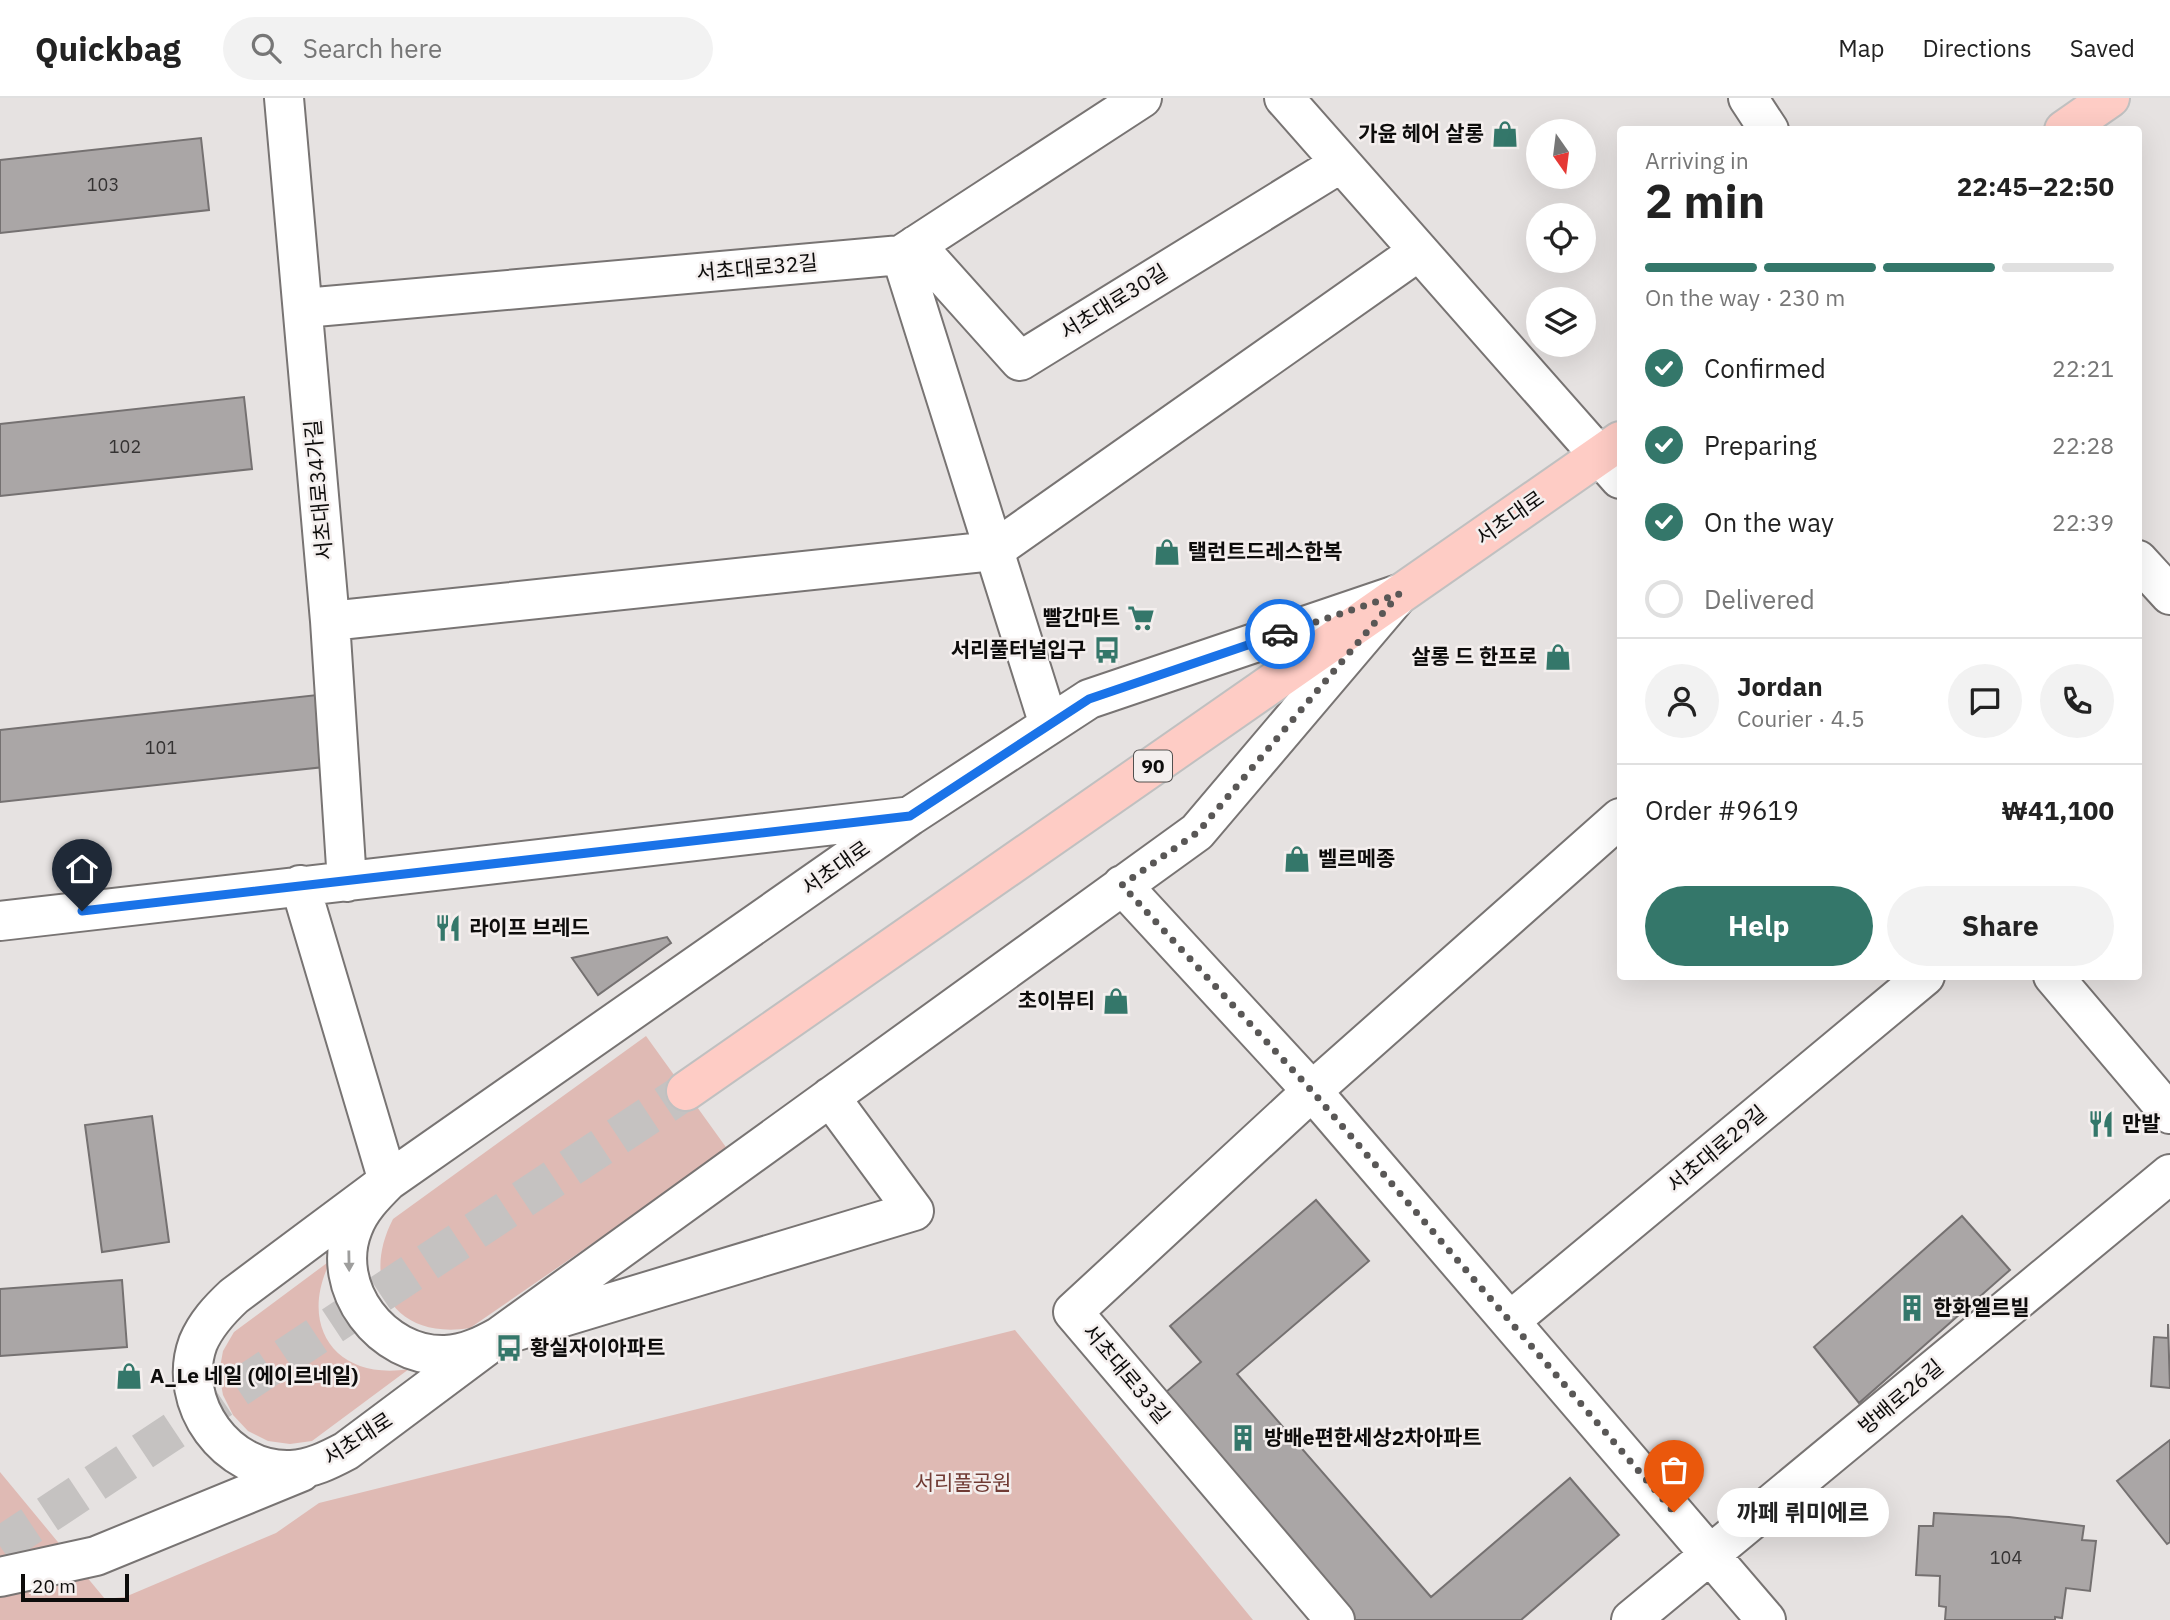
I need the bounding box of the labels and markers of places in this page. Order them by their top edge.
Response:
place label: 가윤 헤어 살롱 [1358,119,1484,147]
shop icon: 가윤 헤어 살롱 [1490,119,1520,149]
shop icon: 탤런트드레스한복 [1152,537,1182,567]
place label: 탤런트드레스한복 [1188,537,1343,565]
place label: 빨간마트 [1043,603,1120,631]
supermarket icon: 빨간마트 [1126,603,1156,633]
place label: 서리풀터널입구 [951,635,1086,663]
bus stop icon: 서리풀터널입구 [1092,635,1122,665]
place label: 살롱 드 한프로 [1411,642,1537,670]
shop icon: 살롱 드 한프로 [1543,642,1573,672]
pin [52,839,112,911]
shop icon: 벨르메종 [1282,844,1312,874]
place label: 벨르메종 [1318,844,1395,872]
restaurant icon: 라이프 브레드 [433,913,463,943]
place label: 라이프 브레드 [469,913,590,941]
place label: 초이뷰티 [1018,986,1095,1014]
shop icon: 초이뷰티 [1101,986,1131,1016]
restaurant icon: 만발 [2086,1109,2116,1139]
place label: 만발 [2122,1109,2161,1137]
building icon: 한화엘르빌 [1897,1293,1927,1323]
place label: 한화엘르빌 [1933,1293,2030,1321]
bus stop icon: 황실자이아파트 [494,1333,524,1363]
place label: 황실자이아파트 [530,1333,665,1361]
shop icon: A_Le 네일 (에이르네일) [114,1361,144,1391]
place label: A_Le 네일 (에이르네일) [150,1361,358,1389]
building icon: 방배e편한세상2차아파트 [1228,1423,1258,1453]
place label: 방배e편한세상2차아파트 [1264,1423,1482,1451]
pin [1644,1440,1704,1512]
callout: 까페 뤼미에르 [1716,1488,1887,1536]

